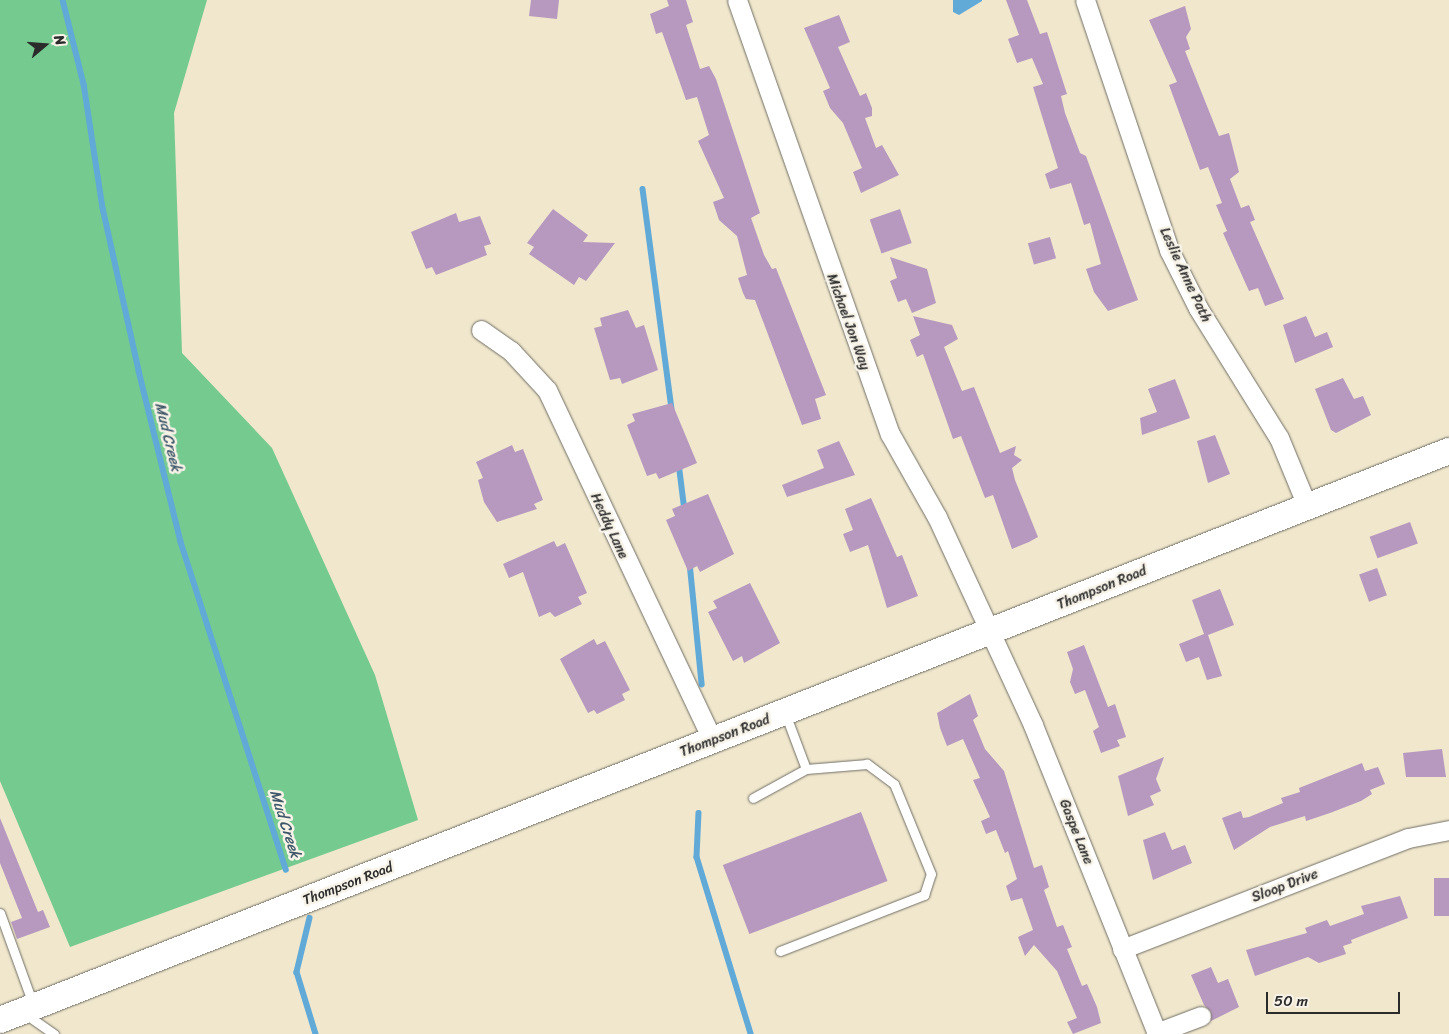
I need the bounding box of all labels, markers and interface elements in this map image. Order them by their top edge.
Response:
north arrow [20,20,70,70]
text: N [46,32,73,49]
street label: Leslie Anne Path [1156,225,1214,325]
street label: Michael Jon Way [823,272,873,372]
water label: Mud Creek [151,400,185,474]
street label: Heddy Lane [586,490,632,562]
street label: Thompson Road [1055,562,1149,614]
street label: Thompson Road [678,711,772,761]
water label: Mud Creek [265,787,305,861]
street label: Gaspe Lane [1055,797,1097,867]
street label: Thompson Road [301,859,395,909]
street label: Sloop Drive [1249,866,1321,906]
scale bar [1269,982,1403,1014]
text: 50 m [1274,988,1308,1014]

